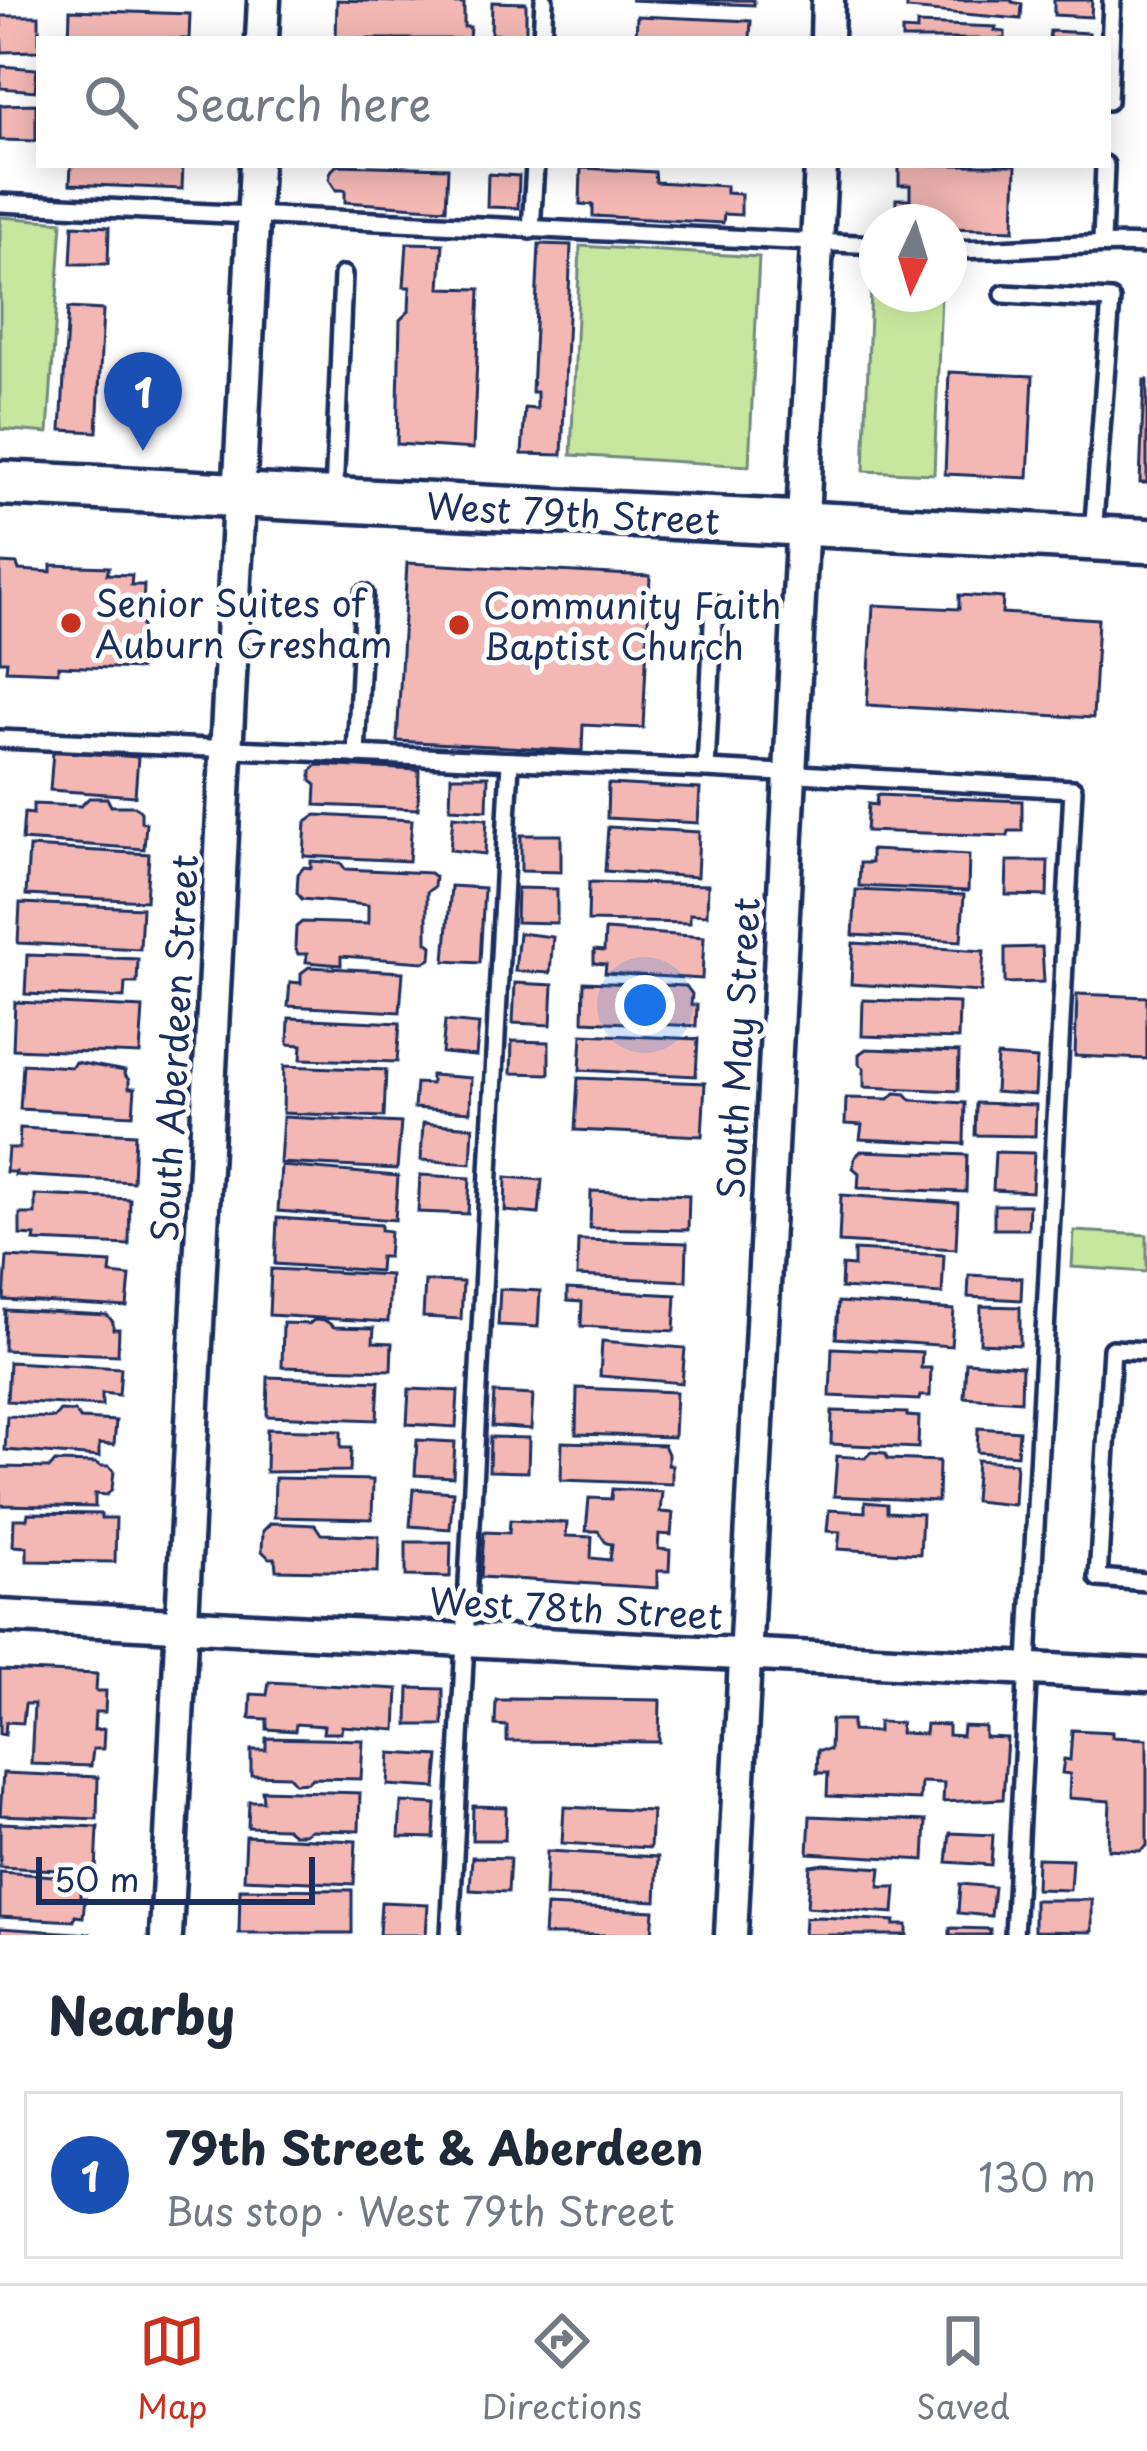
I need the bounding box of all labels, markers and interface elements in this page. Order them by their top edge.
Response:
search box [36,36,1111,168]
text: Search here [174,68,431,136]
icon: search [78,69,144,135]
north arrow [859,204,967,312]
pin: 1 [104,352,182,451]
street label: West 79th Street [425,477,721,547]
place label: Senior Suites of Auburn Gresham [95,575,392,670]
place label: Community Faith Baptist Church [483,577,781,672]
marker: Senior Suites of Auburn Gresham [58,610,84,636]
marker: Community Faith Baptist Church [446,612,472,638]
street label: South Aberdeen Street [136,853,210,1243]
street label: South May Street [702,896,772,1200]
your location [615,975,675,1035]
street label: West 78th Street [428,1572,724,1642]
scale bar [36,1851,315,1904]
text: 50 m [54,1853,140,1903]
text: Nearby [48,1975,235,2052]
text: 79th Street & Aberdeen [165,2112,703,2180]
text: 1 [81,2146,99,2205]
text: 130 m [978,2146,1096,2205]
text: Bus stop · West 79th Street [165,2180,675,2239]
tab: Map [137,2308,208,2430]
tab: Directions [482,2308,642,2430]
tab: Saved [916,2308,1010,2430]

